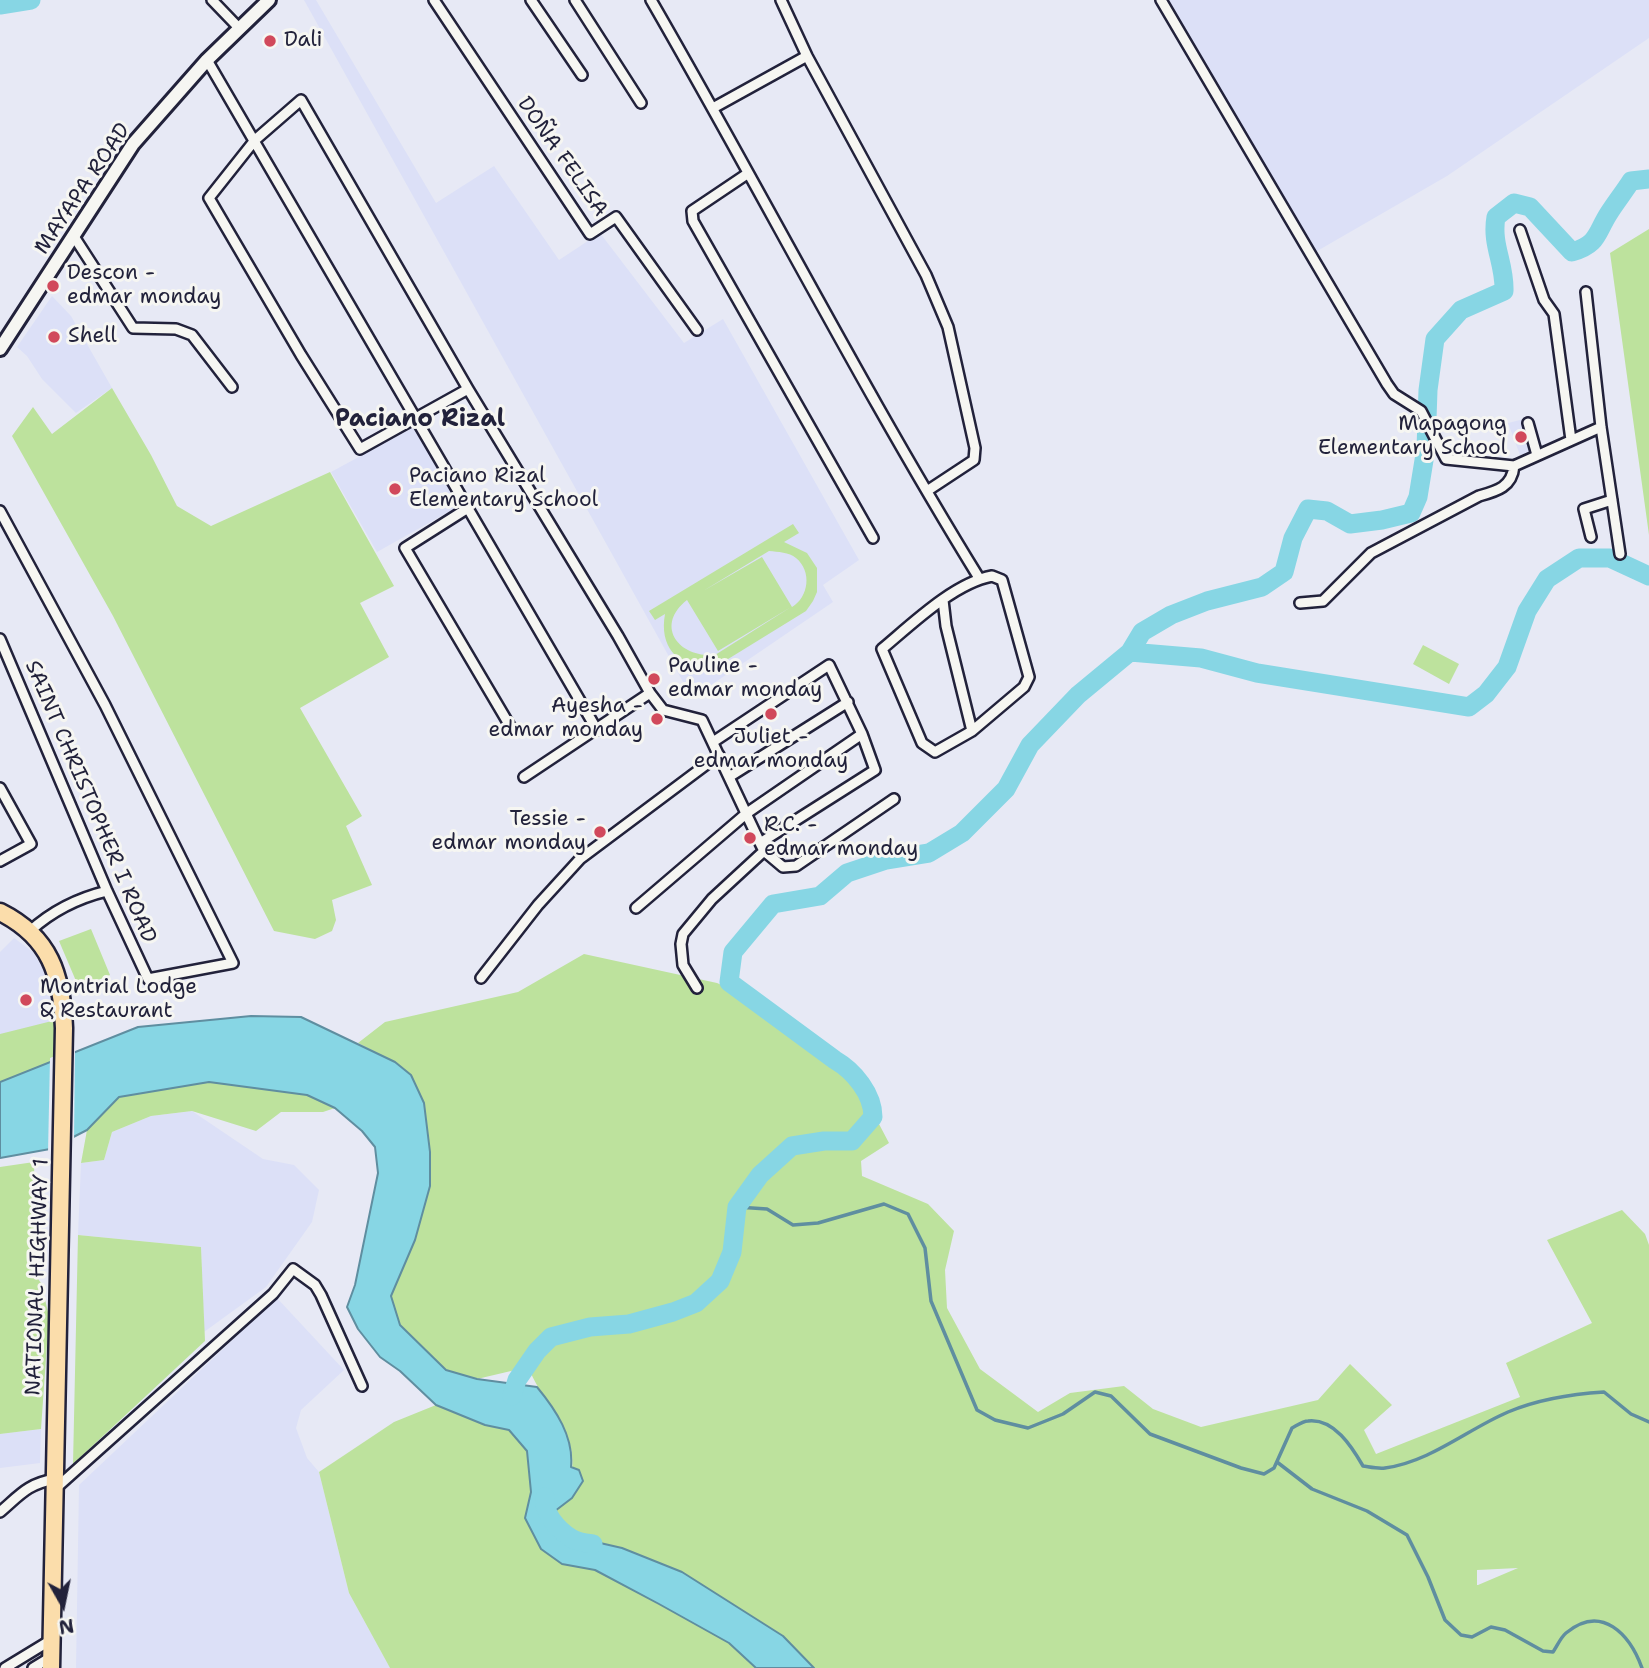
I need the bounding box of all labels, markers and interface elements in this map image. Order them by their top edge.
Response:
place label: Dali [284,28,323,54]
marker: Dali [262,33,278,49]
street label: DOÑA FELISA [511,92,613,222]
street label: MAYAPA ROAD [30,119,136,259]
place label: Descon - edmar monday [67,261,221,311]
marker: Descon - edmar monday [45,278,61,294]
place label: Shell [68,324,117,350]
marker: Shell [46,329,62,345]
district label: Paciano Rizal [335,406,505,434]
place label: Mapagong Elementary School [1318,412,1507,462]
marker: Mapagong Elementary School [1513,429,1529,445]
place label: Paciano Rizal Elementary School [409,464,598,514]
marker: Paciano Rizal Elementary School [387,481,403,497]
place label: Pauline - edmar monday [668,654,822,704]
street label: SAINT CHRISTOPHER I ROAD [19,657,161,947]
marker: Pauline - edmar monday [646,671,662,687]
place label: Ayesha - edmar monday [489,694,643,744]
marker: Juliet - edmar monday [763,706,779,722]
marker: Ayesha - edmar monday [649,711,665,727]
place label: Juliet - edmar monday [694,725,848,775]
place label: Tessie - edmar monday [432,807,586,857]
place label: R.C. - edmar monday [764,813,918,863]
marker: Tessie - edmar monday [592,824,608,840]
marker: R.C. - edmar monday [742,830,758,846]
place label: Montrial Lodge & Restaurant [40,975,197,1025]
marker: Montrial Lodge & Restaurant [18,992,34,1008]
street label: NATIONAL HIGHWAY 1 [21,1158,55,1396]
north arrow [28,1570,98,1640]
text: N [57,1613,76,1640]

